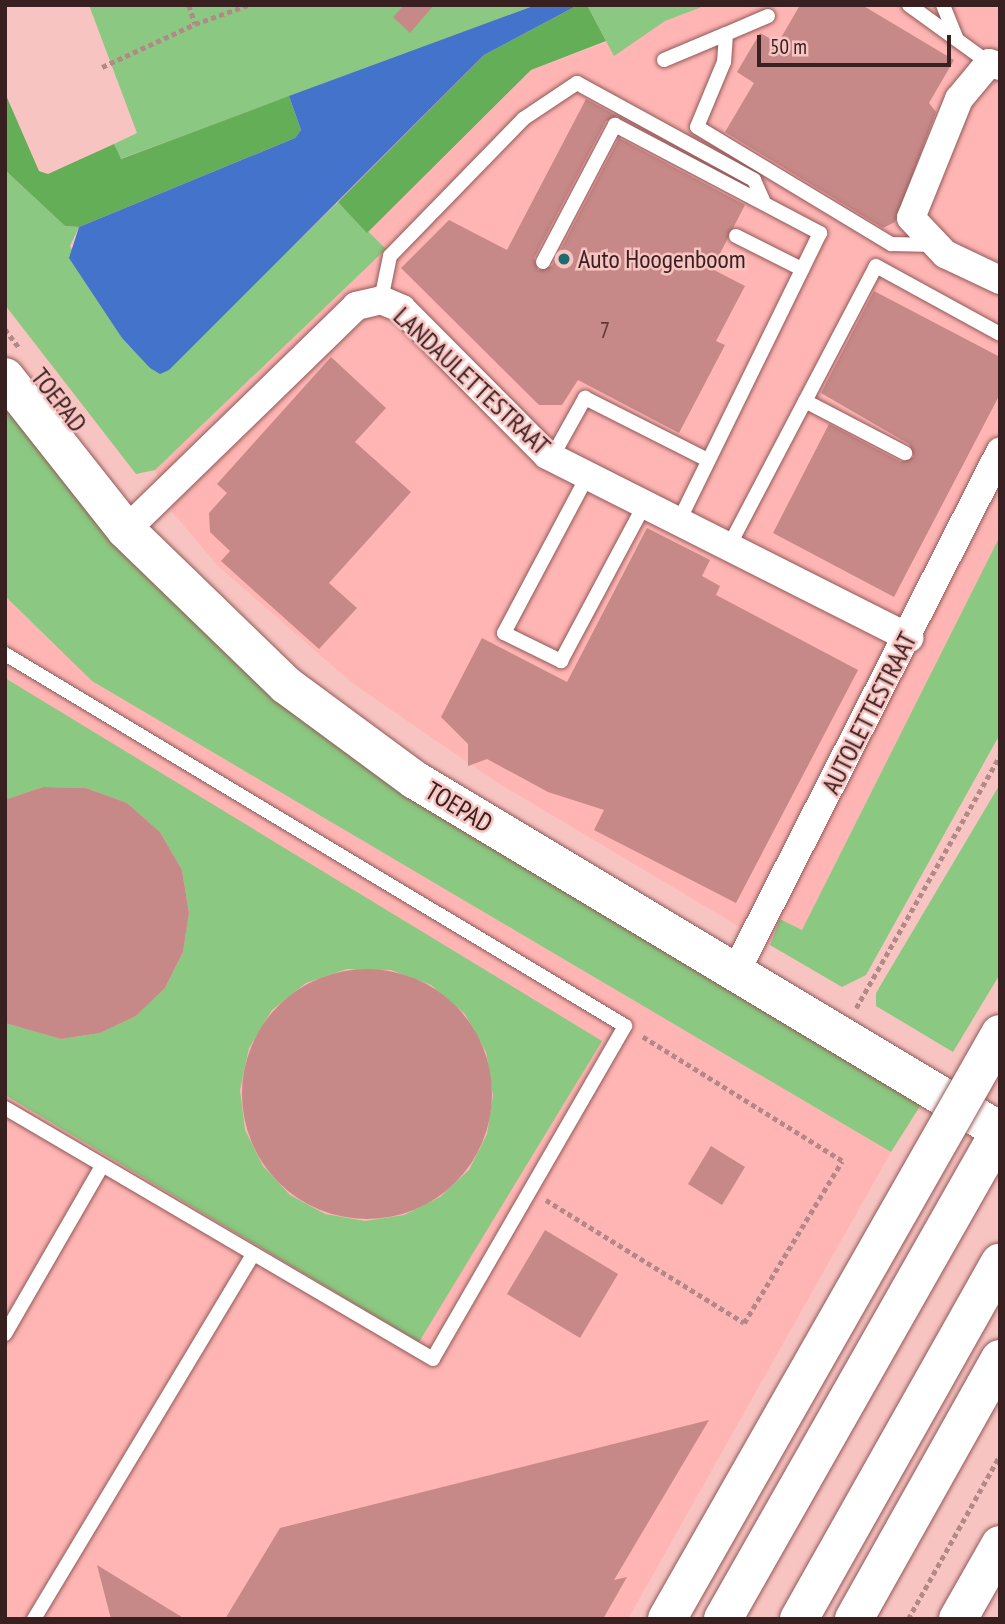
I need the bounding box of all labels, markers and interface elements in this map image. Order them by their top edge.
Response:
scale bar [760,21,954,65]
text: 50 m [770,33,807,60]
place label: Auto Hoogenboom [578,243,746,275]
marker: Auto Hoogenboom [556,251,572,267]
street label: LANDAULETTESTRAAT [387,301,557,461]
house number: 7 [600,316,610,344]
street label: TOEPAD [24,362,94,438]
street label: AUTOLETTESTRAAT [815,627,923,799]
street label: TOEPAD [420,775,498,839]

